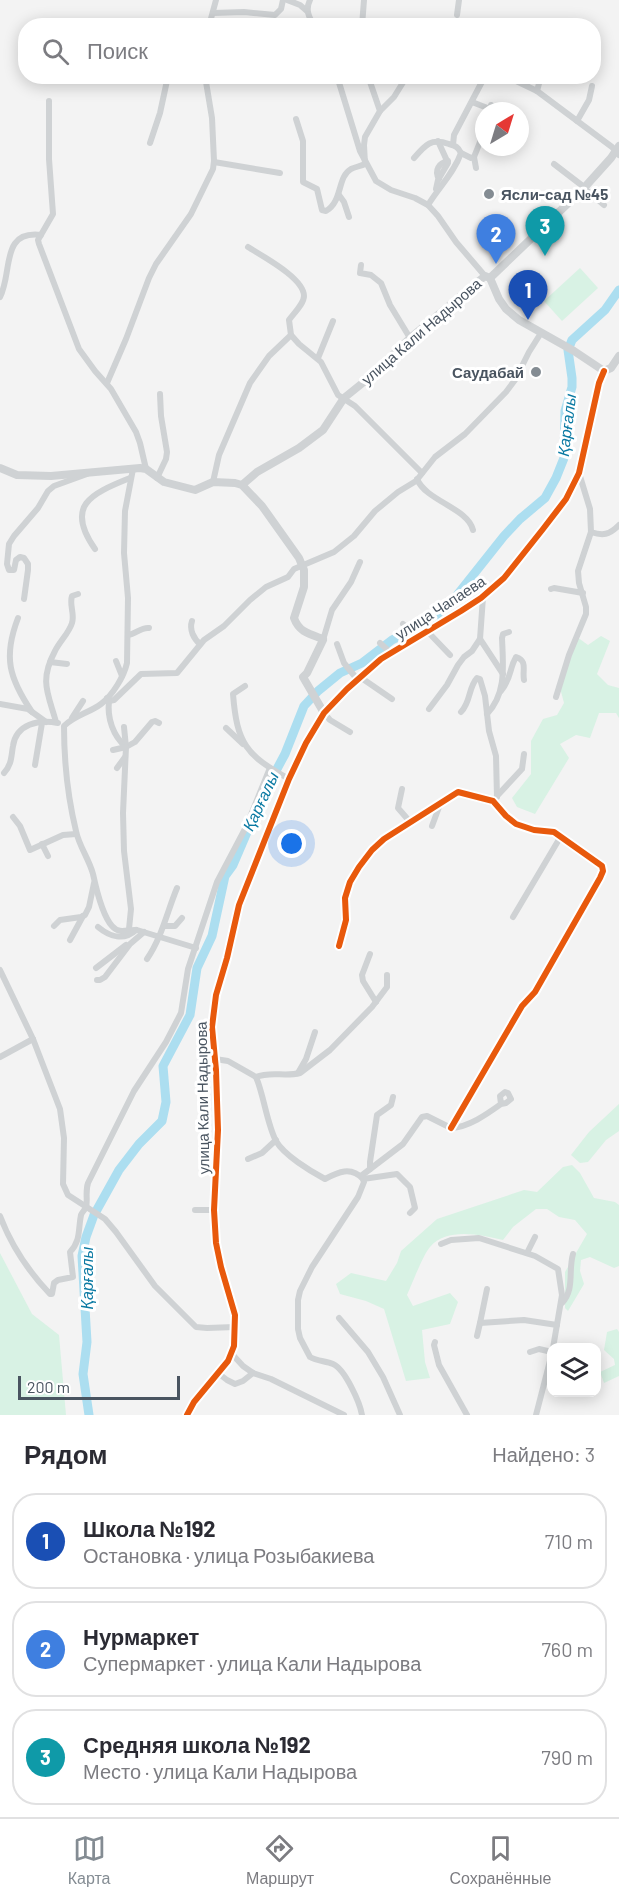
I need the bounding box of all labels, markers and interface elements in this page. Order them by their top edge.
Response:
search box [18,18,601,84]
icon: search [39,35,72,68]
text: Поиск [87,37,148,63]
north arrow [475,102,529,156]
place label: Ясли-сад №45 [501,185,608,203]
marker: Ясли-сад №45 [482,187,496,201]
pin: 3 [526,206,564,256]
pin: 2 [476,214,516,264]
pin: 1 [508,270,548,320]
street label: улица Кали Надырова [357,274,485,388]
place label: Саудабай [452,363,524,381]
marker: Саудабай [529,365,543,379]
water label: Қарғалы [553,392,579,457]
street label: улица Чапаева [392,571,489,643]
water label: Қарғалы [238,768,282,833]
your location [277,829,306,858]
street label: улица Кали Надырова [192,1021,212,1175]
water label: Қарғалы [77,1246,96,1309]
map controls [547,1343,601,1397]
button: layers [547,1343,601,1397]
scale bar [18,1373,180,1400]
text: 200 m [27,1377,70,1396]
text: Рядом [24,1438,107,1469]
text: Найдено: 3 [492,1442,595,1466]
text: Школа №192 [83,1515,216,1541]
text: 1 [42,1529,49,1553]
text: 710 m [545,1529,593,1553]
text: Остановка · улица Розыбакиева [83,1543,375,1567]
text: Нурмаркет [83,1623,199,1649]
text: 2 [40,1637,51,1661]
text: 760 m [541,1637,593,1661]
text: Супермаркет · улица Кали Надырова [83,1651,421,1675]
text: Средняя школа №192 [83,1731,311,1757]
text: 3 [40,1745,51,1769]
text: 790 m [541,1745,593,1769]
text: Место · улица Кали Надырова [83,1759,357,1783]
tab: Карта [68,1832,111,1888]
tab: Маршрут [246,1832,314,1888]
tab: Сохранённые [449,1832,551,1888]

